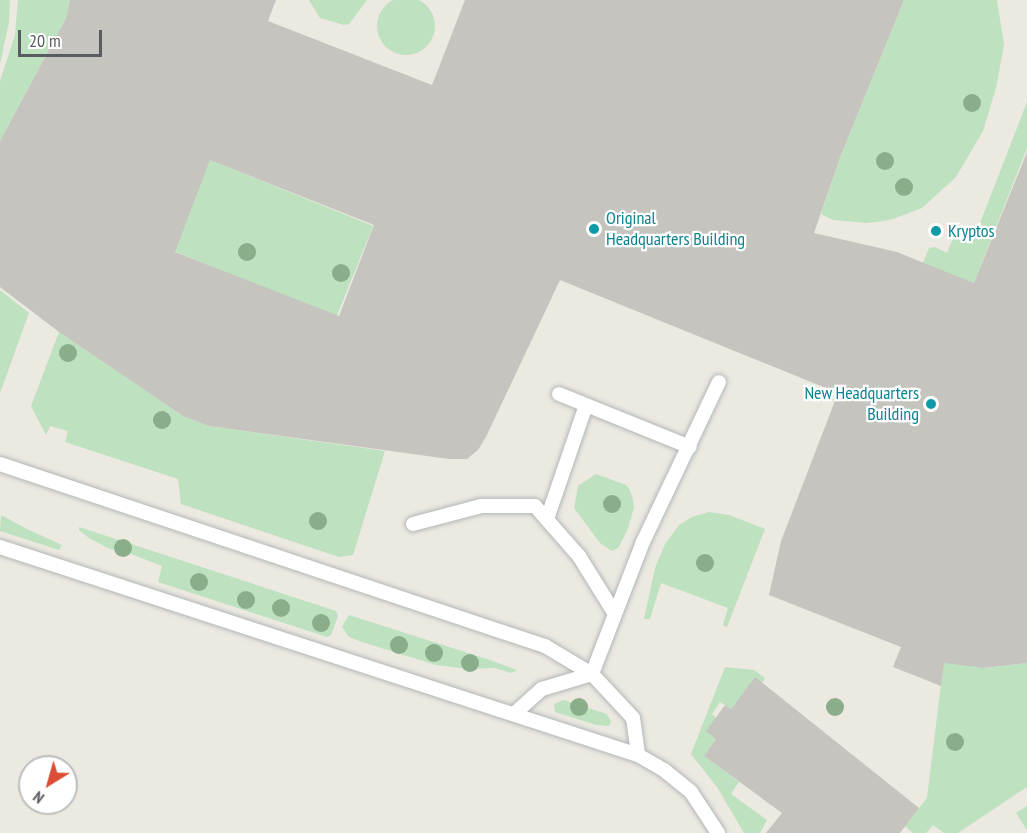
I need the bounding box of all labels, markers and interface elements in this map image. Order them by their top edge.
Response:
scale bar [21,18,105,56]
text: 20 m [29,29,61,52]
place label: Original Headquarters Building [606,208,745,250]
place label: Kryptos [948,220,995,242]
marker: Original Headquarters Building [587,222,601,236]
marker: Kryptos [929,224,943,238]
place label: New Headquarters Building [804,383,919,426]
marker: New Headquarters Building [924,397,938,411]
north arrow [18,755,78,815]
text: N [29,787,48,808]

